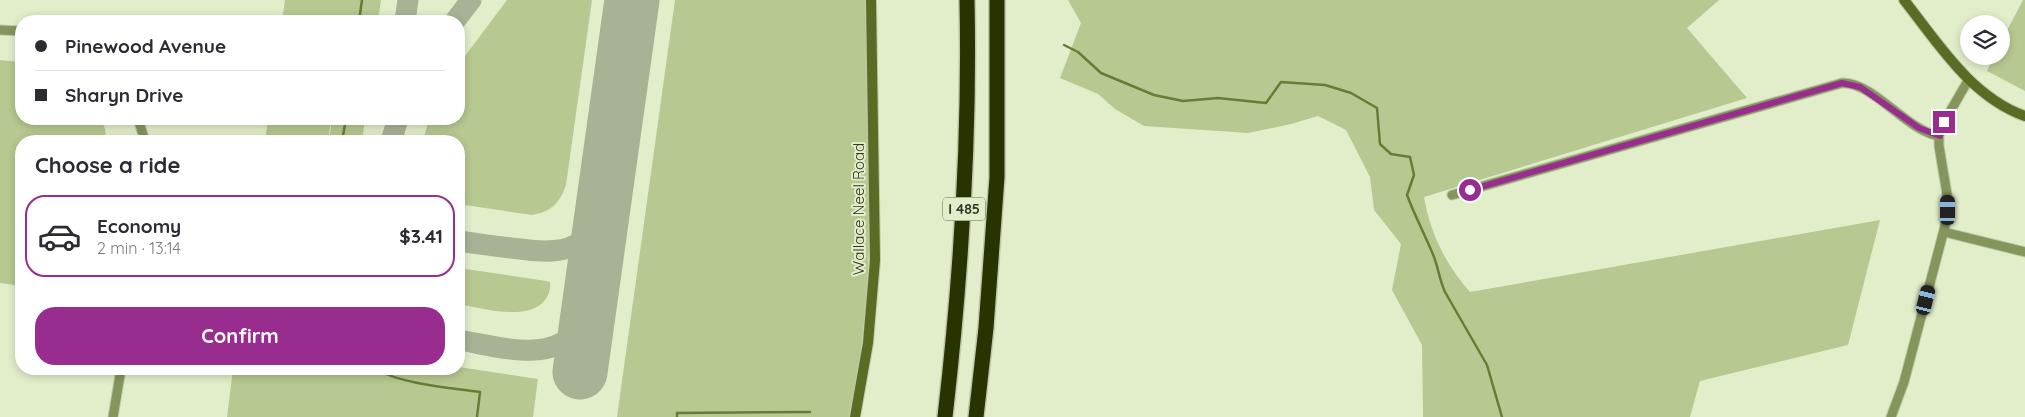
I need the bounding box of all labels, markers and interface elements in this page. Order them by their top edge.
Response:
map controls [1960,15,2010,65]
button: layers [1960,15,2010,65]
text: Pinewood Avenue [65,34,226,58]
text: Sharyn Drive [65,83,184,107]
route end [1933,111,1955,133]
street label: Wallace Neel Road [849,143,868,275]
text: Choose a ride [35,151,180,179]
route start [1459,179,1481,201]
car [1940,195,1955,225]
road number: I 485 [943,198,985,220]
icon: car [37,214,82,259]
text: Economy [97,214,181,238]
text: $3.41 [399,224,443,248]
text: 2 min · 13:14 [97,238,181,258]
car [1915,284,1936,316]
button: Confirm [35,307,445,365]

